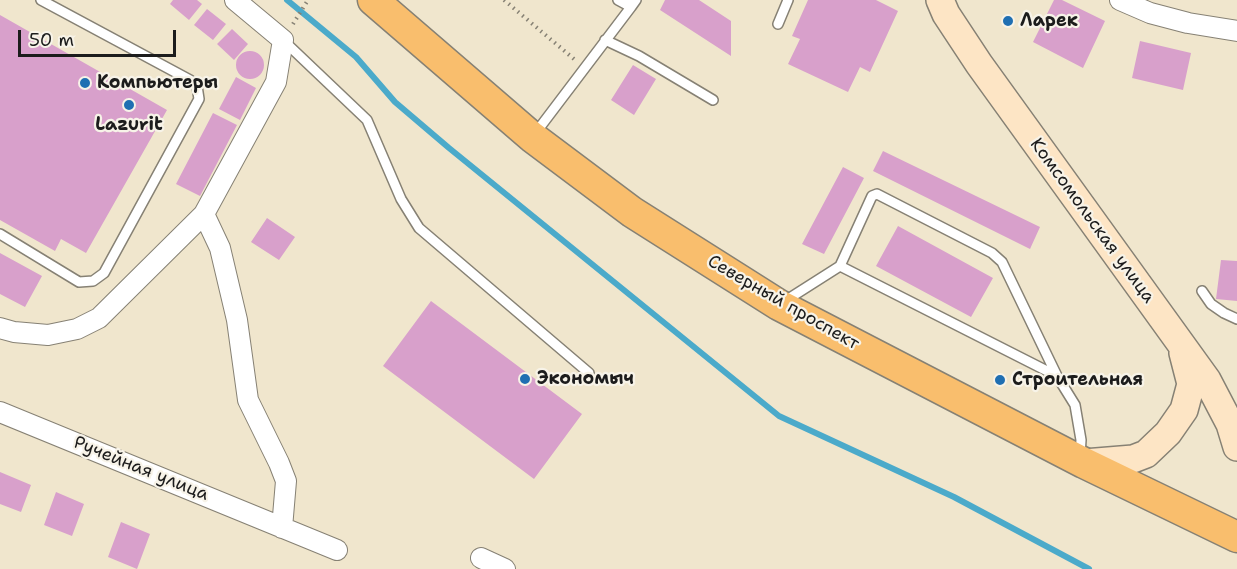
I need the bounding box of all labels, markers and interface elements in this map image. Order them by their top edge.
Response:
place label: Ларек [1020,10,1078,32]
marker: Ларек [1001,14,1015,28]
scale bar [21,18,178,56]
text: 50 m [29,28,74,52]
place label: Компьютеры [97,72,218,94]
marker: Компьютеры [78,76,92,90]
marker: Lazurit [122,98,136,112]
place label: Lazurit [95,114,163,136]
street label: Комсомольская улица [1025,134,1159,308]
street label: Северный проспект [703,251,863,355]
place label: Экономыч [537,368,634,390]
place label: Строительная [1012,369,1143,391]
marker: Экономыч [518,372,532,386]
marker: Строительная [993,373,1007,387]
street label: Ручейная улица [70,432,212,506]

